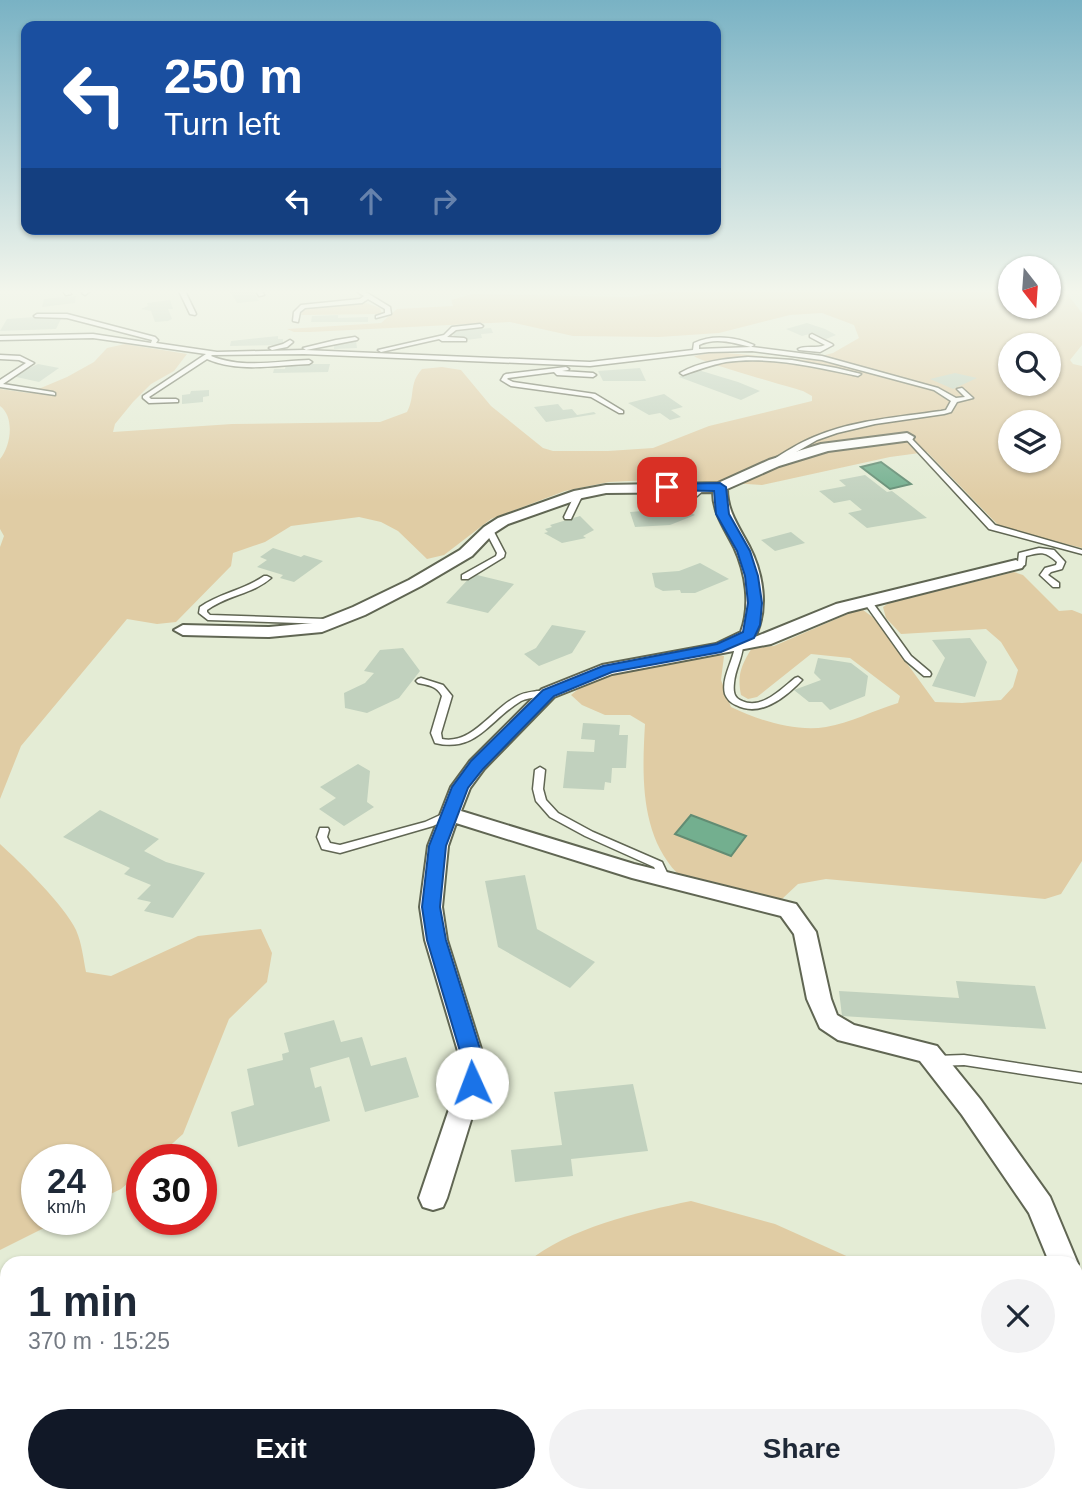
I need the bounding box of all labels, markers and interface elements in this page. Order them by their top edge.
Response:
icon: left [49,49,140,140]
text: 250 m [164,49,303,103]
text: Turn left [164,106,280,142]
icon: left [279,182,317,220]
icon: ahead [352,182,390,220]
icon: right [425,182,463,220]
north arrow [998,256,1060,318]
map controls [998,256,1061,473]
button: search [998,333,1061,396]
button: layers [998,410,1061,473]
pin [637,457,697,517]
icon: arrive [648,468,686,506]
position arrow [435,1046,509,1120]
speed limit sign: 30 [126,1144,217,1235]
text: 24 [47,1161,86,1200]
text: km/h [47,1197,86,1217]
text: 1 min [28,1278,138,1325]
button: close [981,1279,1055,1353]
text: 370 m · 15:25 [28,1328,170,1354]
button: Exit [28,1409,535,1489]
button: Share [549,1409,1055,1489]

